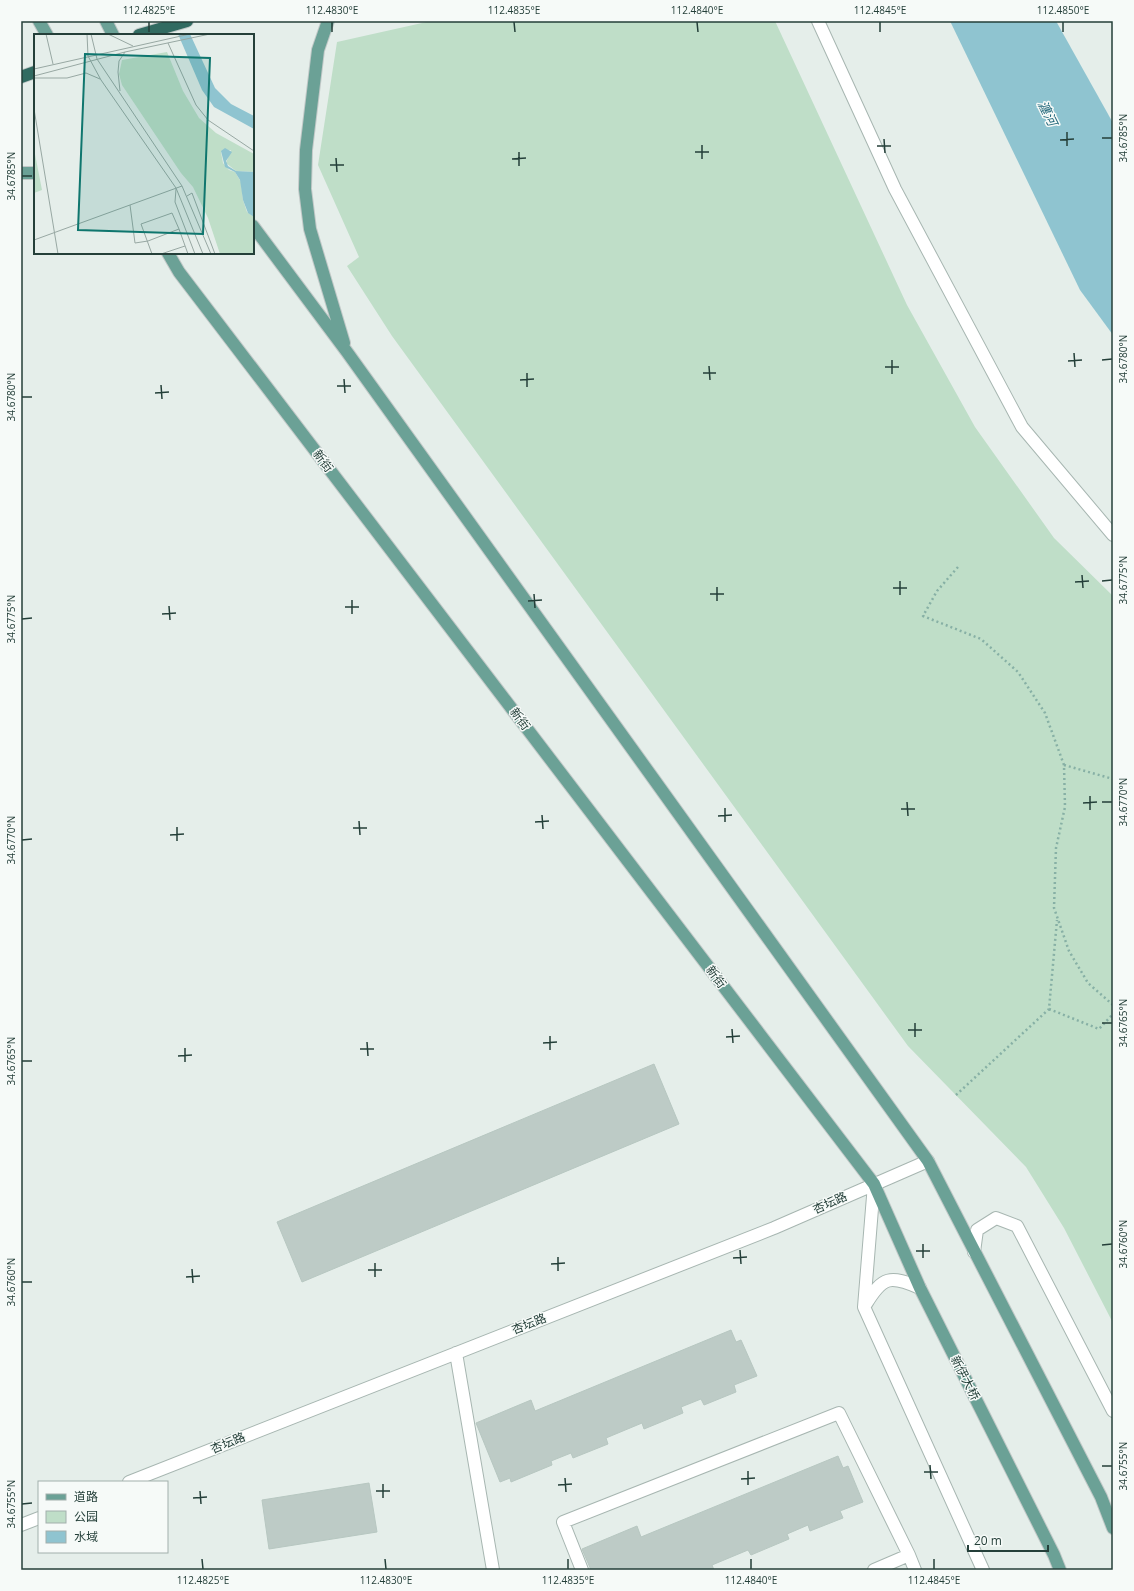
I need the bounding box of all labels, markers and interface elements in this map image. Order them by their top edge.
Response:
text: 112.4825°E [123,3,175,17]
text: 112.4830°E [306,3,358,17]
text: 112.4835°E [488,3,540,17]
text: 112.4840°E [671,3,723,17]
text: 112.4845°E [854,3,906,17]
text: 112.4850°E [1037,3,1089,17]
inset map [34,34,254,254]
water label: 瀍河 [1034,97,1063,131]
text: 34.6785°N [1116,114,1130,162]
text: 34.6785°N [4,152,18,200]
text: 34.6780°N [1116,335,1130,383]
text: 34.6780°N [4,373,18,421]
street label: 新街 [309,446,337,475]
text: 34.6775°N [1116,556,1130,604]
text: 34.6775°N [4,595,18,643]
street label: 新街 [506,704,534,733]
text: 34.6770°N [1116,778,1130,826]
text: 34.6770°N [4,816,18,864]
street label: 新街 [702,962,730,991]
text: 34.6765°N [1116,999,1130,1047]
text: 34.6765°N [4,1037,18,1085]
street label: 杏坛路 [810,1187,850,1218]
text: 34.6760°N [1116,1220,1130,1268]
text: 34.6760°N [4,1258,18,1306]
street label: 杏坛路 [509,1309,549,1338]
street label: 新伊大桥 [947,1353,984,1403]
street label: 杏坛路 [208,1428,248,1457]
text: 34.6755°N [1116,1442,1130,1490]
text: 34.6755°N [4,1480,18,1528]
legend [38,1481,168,1553]
text: 道路 [74,1488,98,1505]
text: 公园 [74,1508,98,1525]
scale bar [968,1527,1048,1553]
text: 水域 [74,1528,98,1545]
text: 20 m [974,1532,1002,1549]
text: 112.4825°E [177,1573,229,1587]
text: 112.4830°E [360,1573,412,1587]
text: 112.4835°E [542,1573,594,1587]
text: 112.4840°E [725,1573,777,1587]
text: 112.4845°E [908,1573,960,1587]

